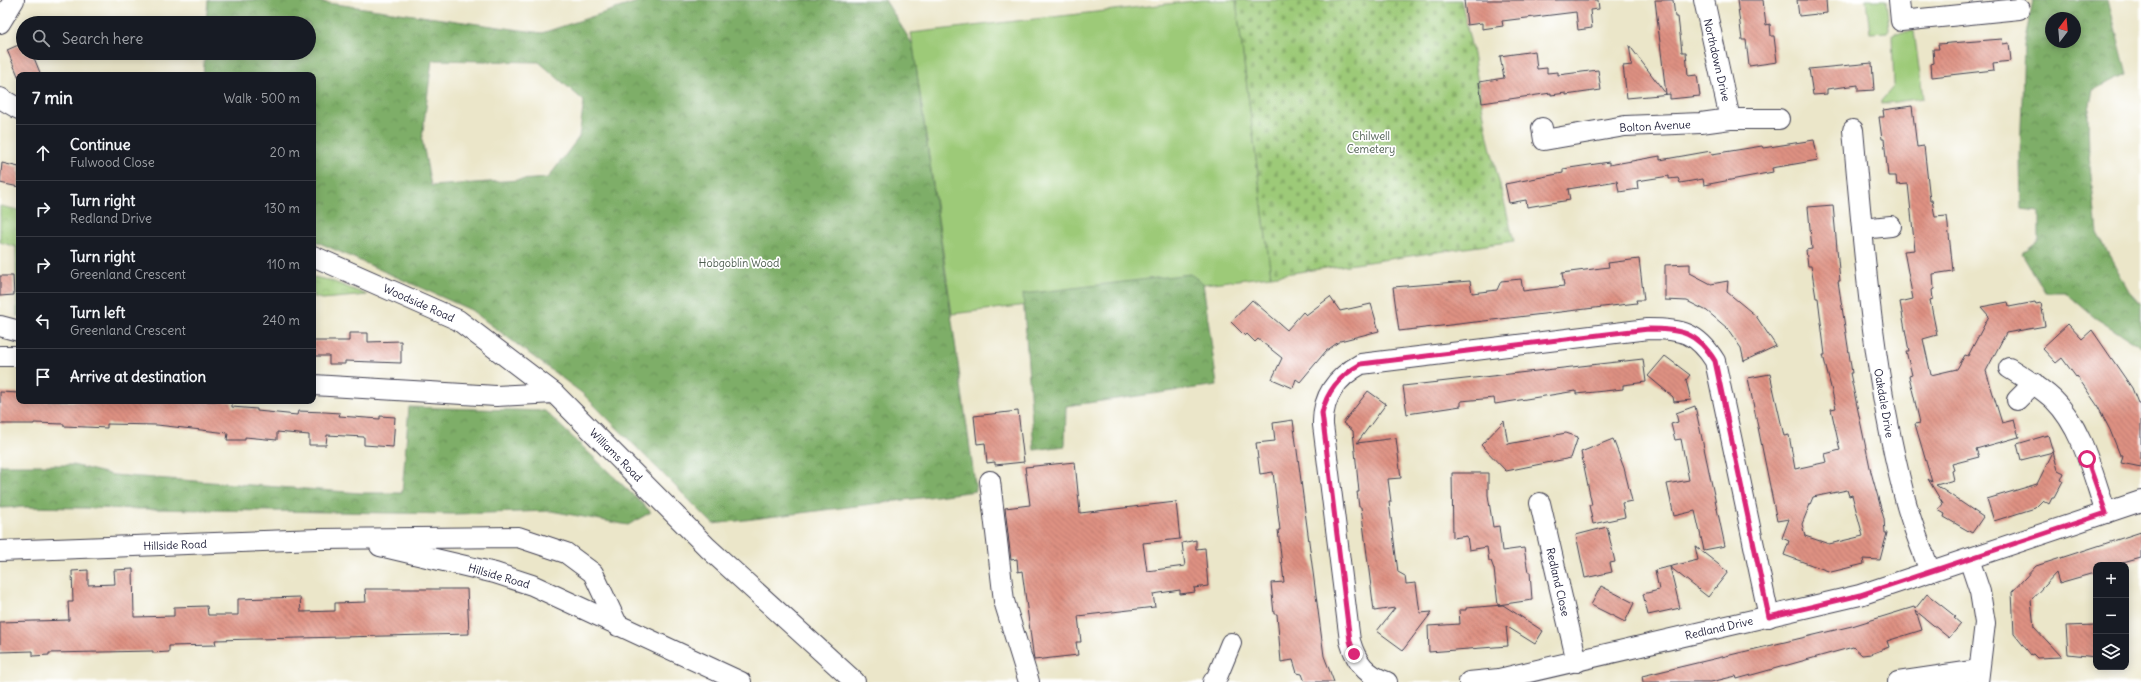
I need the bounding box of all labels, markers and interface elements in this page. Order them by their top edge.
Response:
north arrow [2045,12,2081,48]
search box [16,16,316,60]
street label: Northdown Drive [1701,17,1733,103]
icon: search [30,27,52,49]
text: Search here [62,29,143,48]
text: 7 min [32,87,73,109]
text: Walk · 500 m [223,90,300,107]
street label: Bolton Avenue [1619,117,1691,135]
park label: Chilwell Cemetery [1347,129,1395,156]
text: Continue [70,135,131,154]
icon: ahead [32,142,54,164]
text: 20 m [270,144,300,161]
text: Fulwood Close [70,154,155,171]
text: Turn right [70,191,135,210]
icon: right [32,198,54,220]
text: 130 m [264,200,300,217]
text: Redland Drive [70,210,152,227]
text: Turn right [70,247,135,266]
icon: right [32,254,54,276]
text: 110 m [267,256,300,273]
park label: Hobgoblin Wood [699,256,780,270]
text: Greenland Crescent [70,266,186,283]
street label: Woodside Road [381,281,457,325]
text: Turn left [70,303,125,322]
icon: left [32,310,54,332]
text: 240 m [263,312,300,329]
text: Greenland Crescent [70,322,186,339]
icon: arrive [32,366,54,388]
text: Arrive at destination [70,367,206,386]
street label: Oakdale Drive [1871,367,1897,439]
street label: Williams Road [587,426,646,485]
route start [2078,450,2096,468]
street label: Hillside Road [143,537,208,553]
street label: Redland Close [1543,546,1573,618]
street label: Hillside Road [467,561,532,592]
map controls [2093,562,2129,670]
button: + [2093,562,2129,598]
button: − [2093,598,2129,634]
street label: Redland Drive [1684,613,1754,643]
button: layers [2093,634,2129,670]
route end [1345,645,1363,663]

